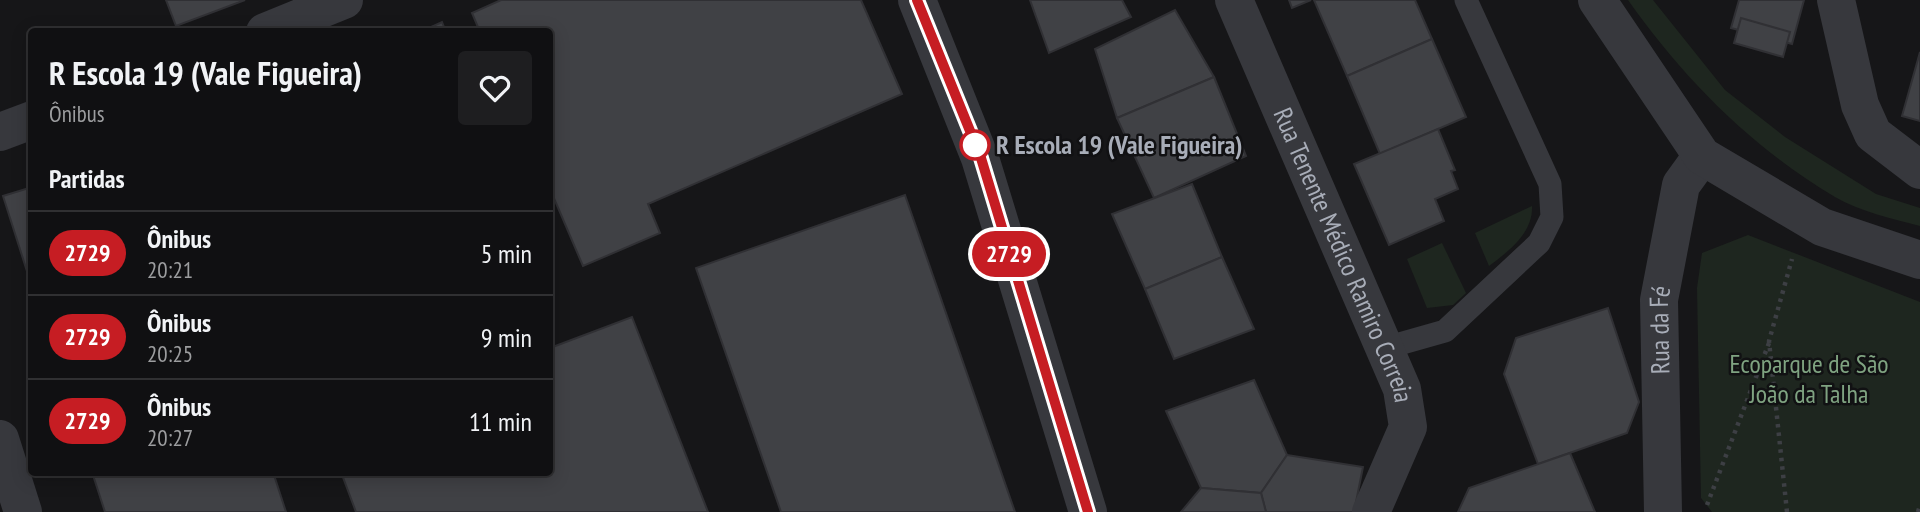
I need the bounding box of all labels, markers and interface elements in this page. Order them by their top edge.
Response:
text: R Escola 19 (Vale Figueira) [49,51,362,94]
button: heart [458,51,532,125]
text: Ônibus [49,99,104,128]
street label: Rua Tenente Médico Ramiro Correia [1266,102,1421,405]
place label: R Escola 19 (Vale Figueira) [996,128,1243,161]
marker: R Escola 19 (Vale Figueira) [960,130,990,160]
text: Partidas [49,162,125,195]
text: Ônibus [147,222,211,255]
line badge: 2729 [960,231,1058,277]
text: 2729 [65,237,110,268]
text: 5 min [481,237,532,270]
text: 2729 [986,238,1032,269]
text: 20:21 [147,255,193,284]
street label: Rua da Fé [1642,283,1677,375]
text: Ônibus [147,306,211,339]
text: 2729 [65,321,110,352]
text: 9 min [481,321,532,354]
text: 20:25 [147,339,193,368]
park label: Ecoparque de São João da Talha [1729,347,1889,410]
text: Ônibus [147,390,211,423]
text: 2729 [65,405,110,436]
text: 11 min [469,405,532,438]
text: 20:27 [147,423,193,452]

